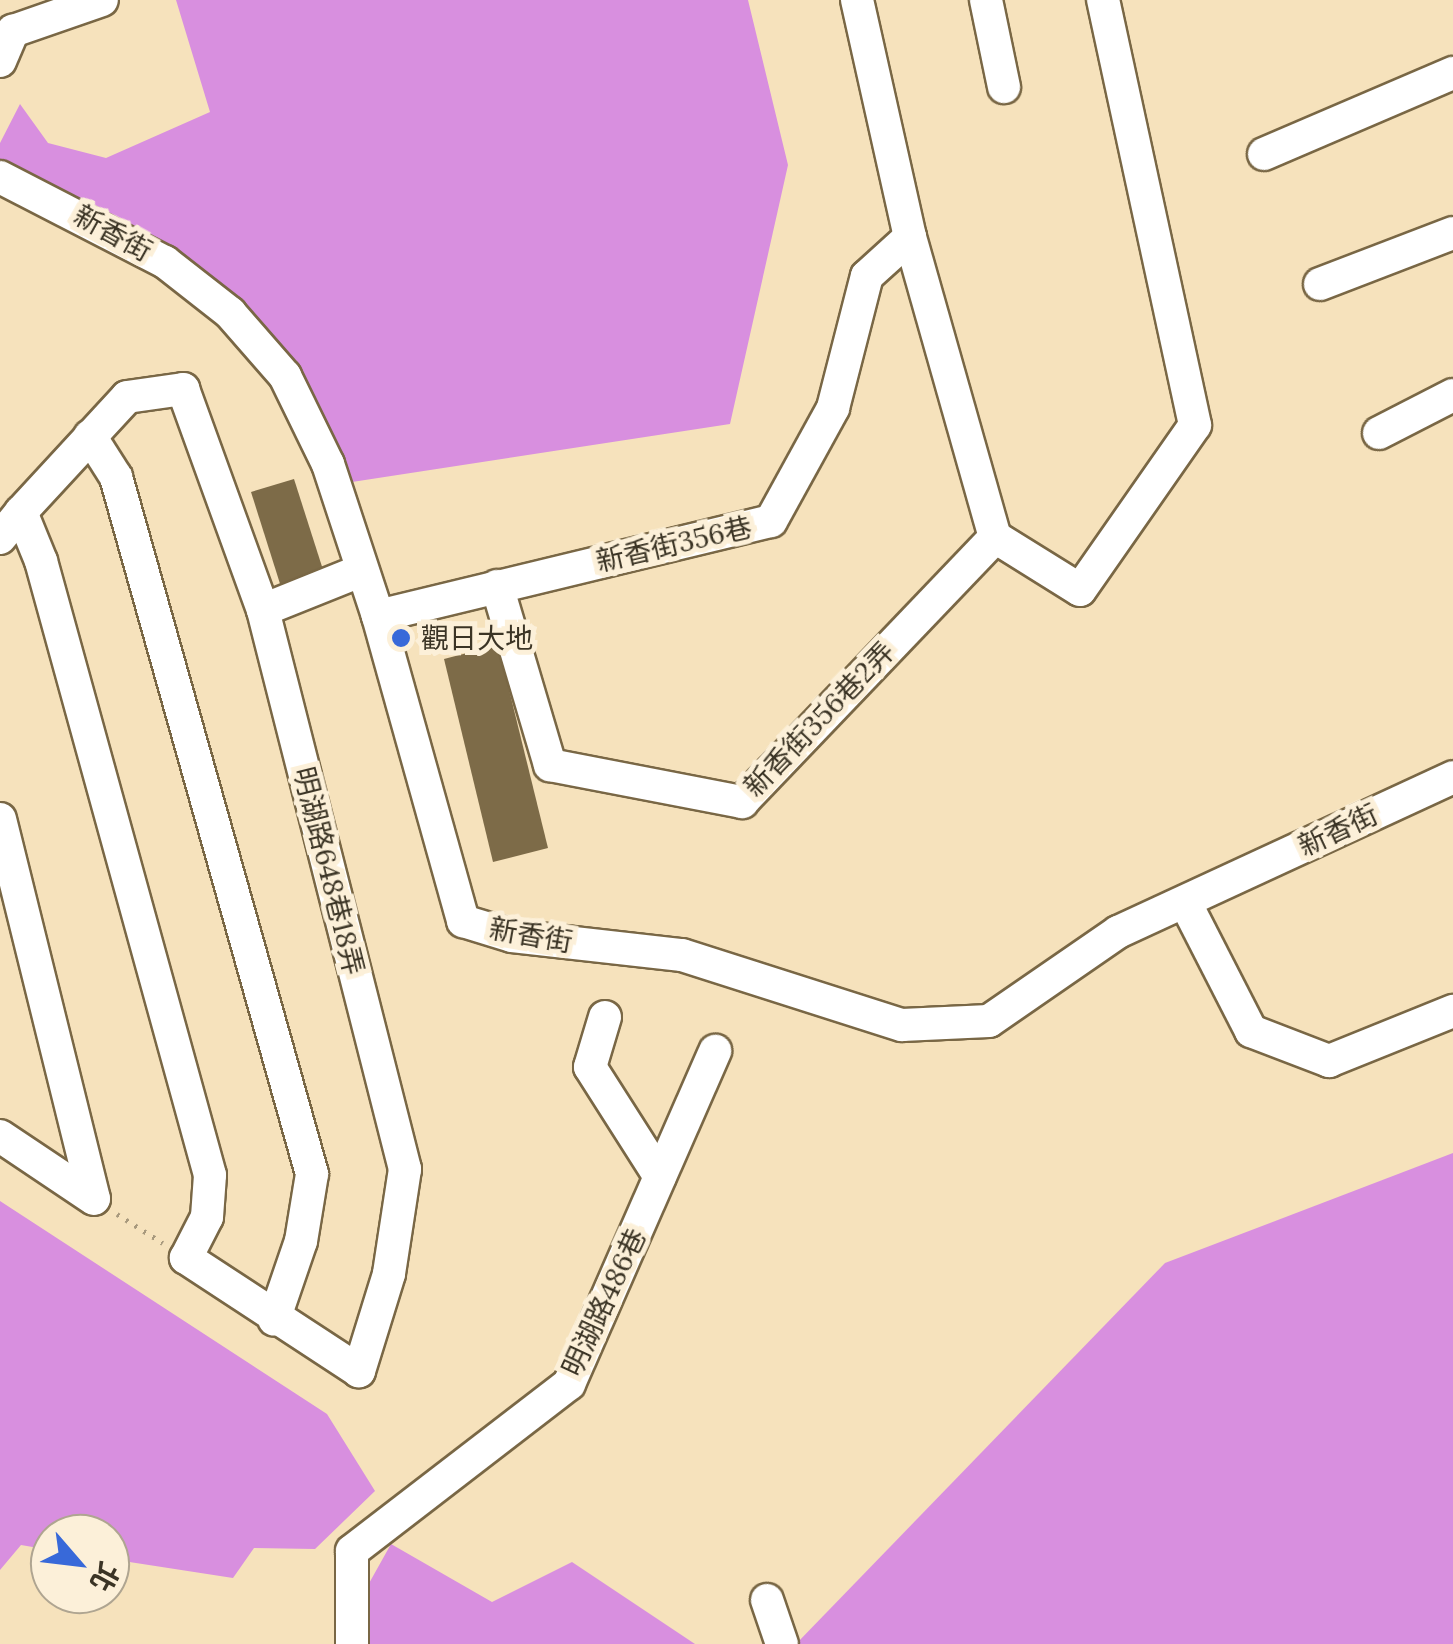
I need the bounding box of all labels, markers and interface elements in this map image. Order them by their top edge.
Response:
street label: 新香街 [68,198,158,268]
street label: 新香街356巷 [593,510,755,578]
place label: 觀日大地 [421,621,533,655]
marker: 觀日大地 [390,627,412,649]
street label: 新香街356巷2弄 [737,635,901,803]
street label: 明湖路648巷18弄 [287,764,371,978]
street label: 新香街 [1293,797,1383,863]
street label: 新香街 [487,911,575,959]
street label: 明湖路486巷 [555,1223,653,1381]
north arrow [30,1514,130,1614]
text: 北 [82,1556,127,1598]

